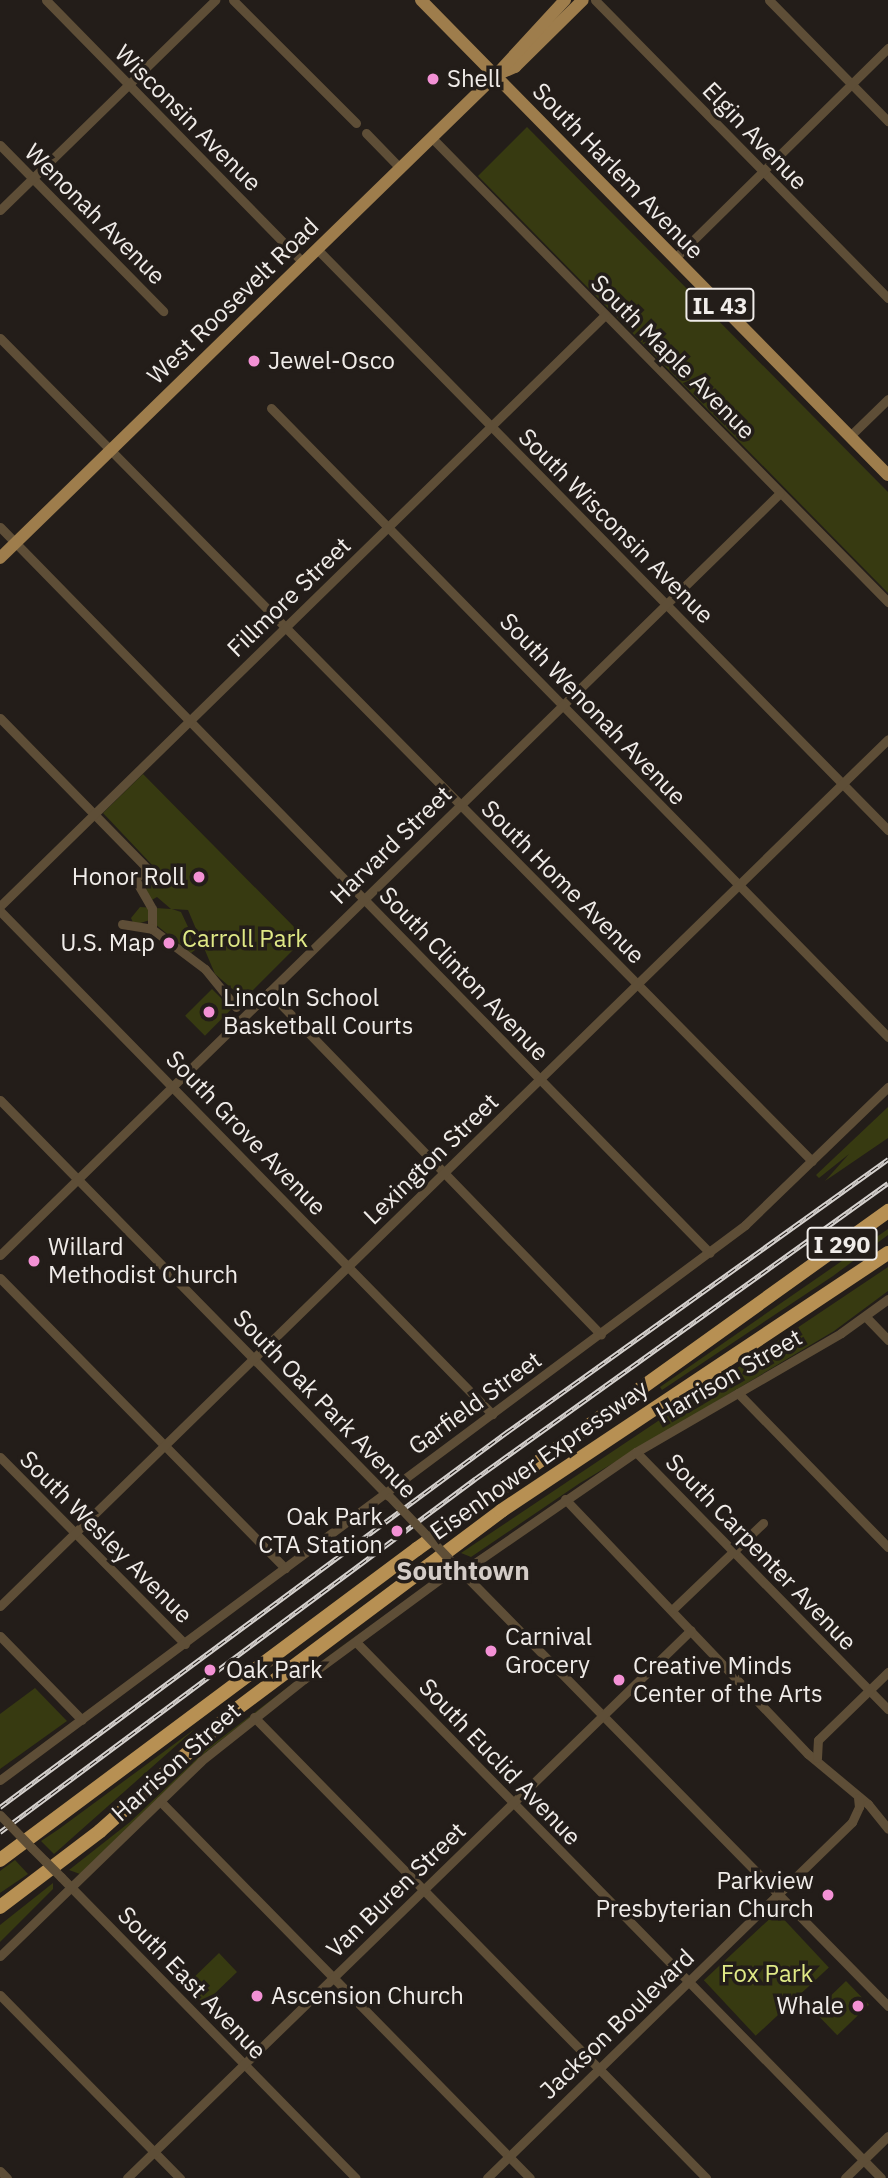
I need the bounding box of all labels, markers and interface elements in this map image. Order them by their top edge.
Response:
street label: Wisconsin Avenue [109,39,267,197]
place label: Shell [447,65,501,93]
marker: Shell [425,71,441,87]
street label: Elgin Avenue [696,76,814,196]
street label: South Harlem Avenue [526,77,710,265]
street label: Wenonah Avenue [19,138,171,290]
street label: West Roosevelt Road [141,212,325,390]
street label: South Maple Avenue [585,269,761,445]
road number: IL 43 [685,286,755,324]
place label: Jewel-Osco [268,347,395,375]
marker: Jewel-Osco [246,353,262,369]
street label: South Wisconsin Avenue [513,423,719,629]
street label: Fillmore Street [221,531,357,663]
street label: South Wenonah Avenue [494,607,692,811]
street label: Harvard Street [324,780,458,910]
street label: South Home Avenue [475,794,651,970]
place label: Honor Roll [72,863,185,891]
marker: Honor Roll [191,869,207,885]
street label: South Clinton Avenue [373,881,555,1067]
park label: Carroll Park [182,925,308,953]
place label: U.S. Map [60,929,155,957]
marker: U.S. Map [161,935,177,951]
place label: Lincoln School Basketball Courts [223,984,413,1040]
marker: Lincoln School Basketball Courts [201,1004,217,1020]
street label: South Grove Avenue [160,1045,332,1221]
street label: Lexington Street [358,1087,504,1231]
road number: I 290 [805,1224,879,1264]
place label: Willard Methodist Church [48,1233,238,1289]
marker: Willard Methodist Church [26,1253,42,1269]
street label: South Oak Park Avenue [227,1304,423,1504]
street label: Harrison Street [651,1323,807,1429]
street label: Garfield Street [403,1345,547,1461]
street label: Eisenhower Expressway [425,1374,653,1546]
street label: South Wesley Avenue [14,1445,198,1629]
street label: South Carpenter Avenue [660,1448,862,1656]
place label: Oak Park CTA Station [258,1503,383,1559]
marker: Oak Park CTA Station [389,1523,405,1539]
district label: Southtown [396,1555,530,1587]
place label: Carnival Grocery [505,1623,592,1679]
marker: Carnival Grocery [483,1643,499,1659]
place label: Creative Minds Center of the Arts [633,1652,823,1708]
place label: Oak Park [226,1656,323,1684]
marker: Oak Park [200,1660,220,1680]
marker: Creative Minds Center of the Arts [611,1672,627,1688]
street label: South Euclid Avenue [413,1673,587,1851]
street label: Harrison Street [106,1697,246,1827]
street label: Van Buren Street [320,1816,472,1964]
place label: Parkview Presbyterian Church [595,1867,814,1923]
marker: Parkview Presbyterian Church [820,1887,836,1903]
street label: South East Avenue [112,1901,272,2065]
street label: Jackson Boulevard [534,1943,700,2105]
park label: Fox Park [721,1960,813,1988]
place label: Ascension Church [271,1982,464,2010]
marker: Ascension Church [249,1988,265,2004]
place label: Whale [776,1992,844,2020]
marker: Whale [850,1998,866,2014]

